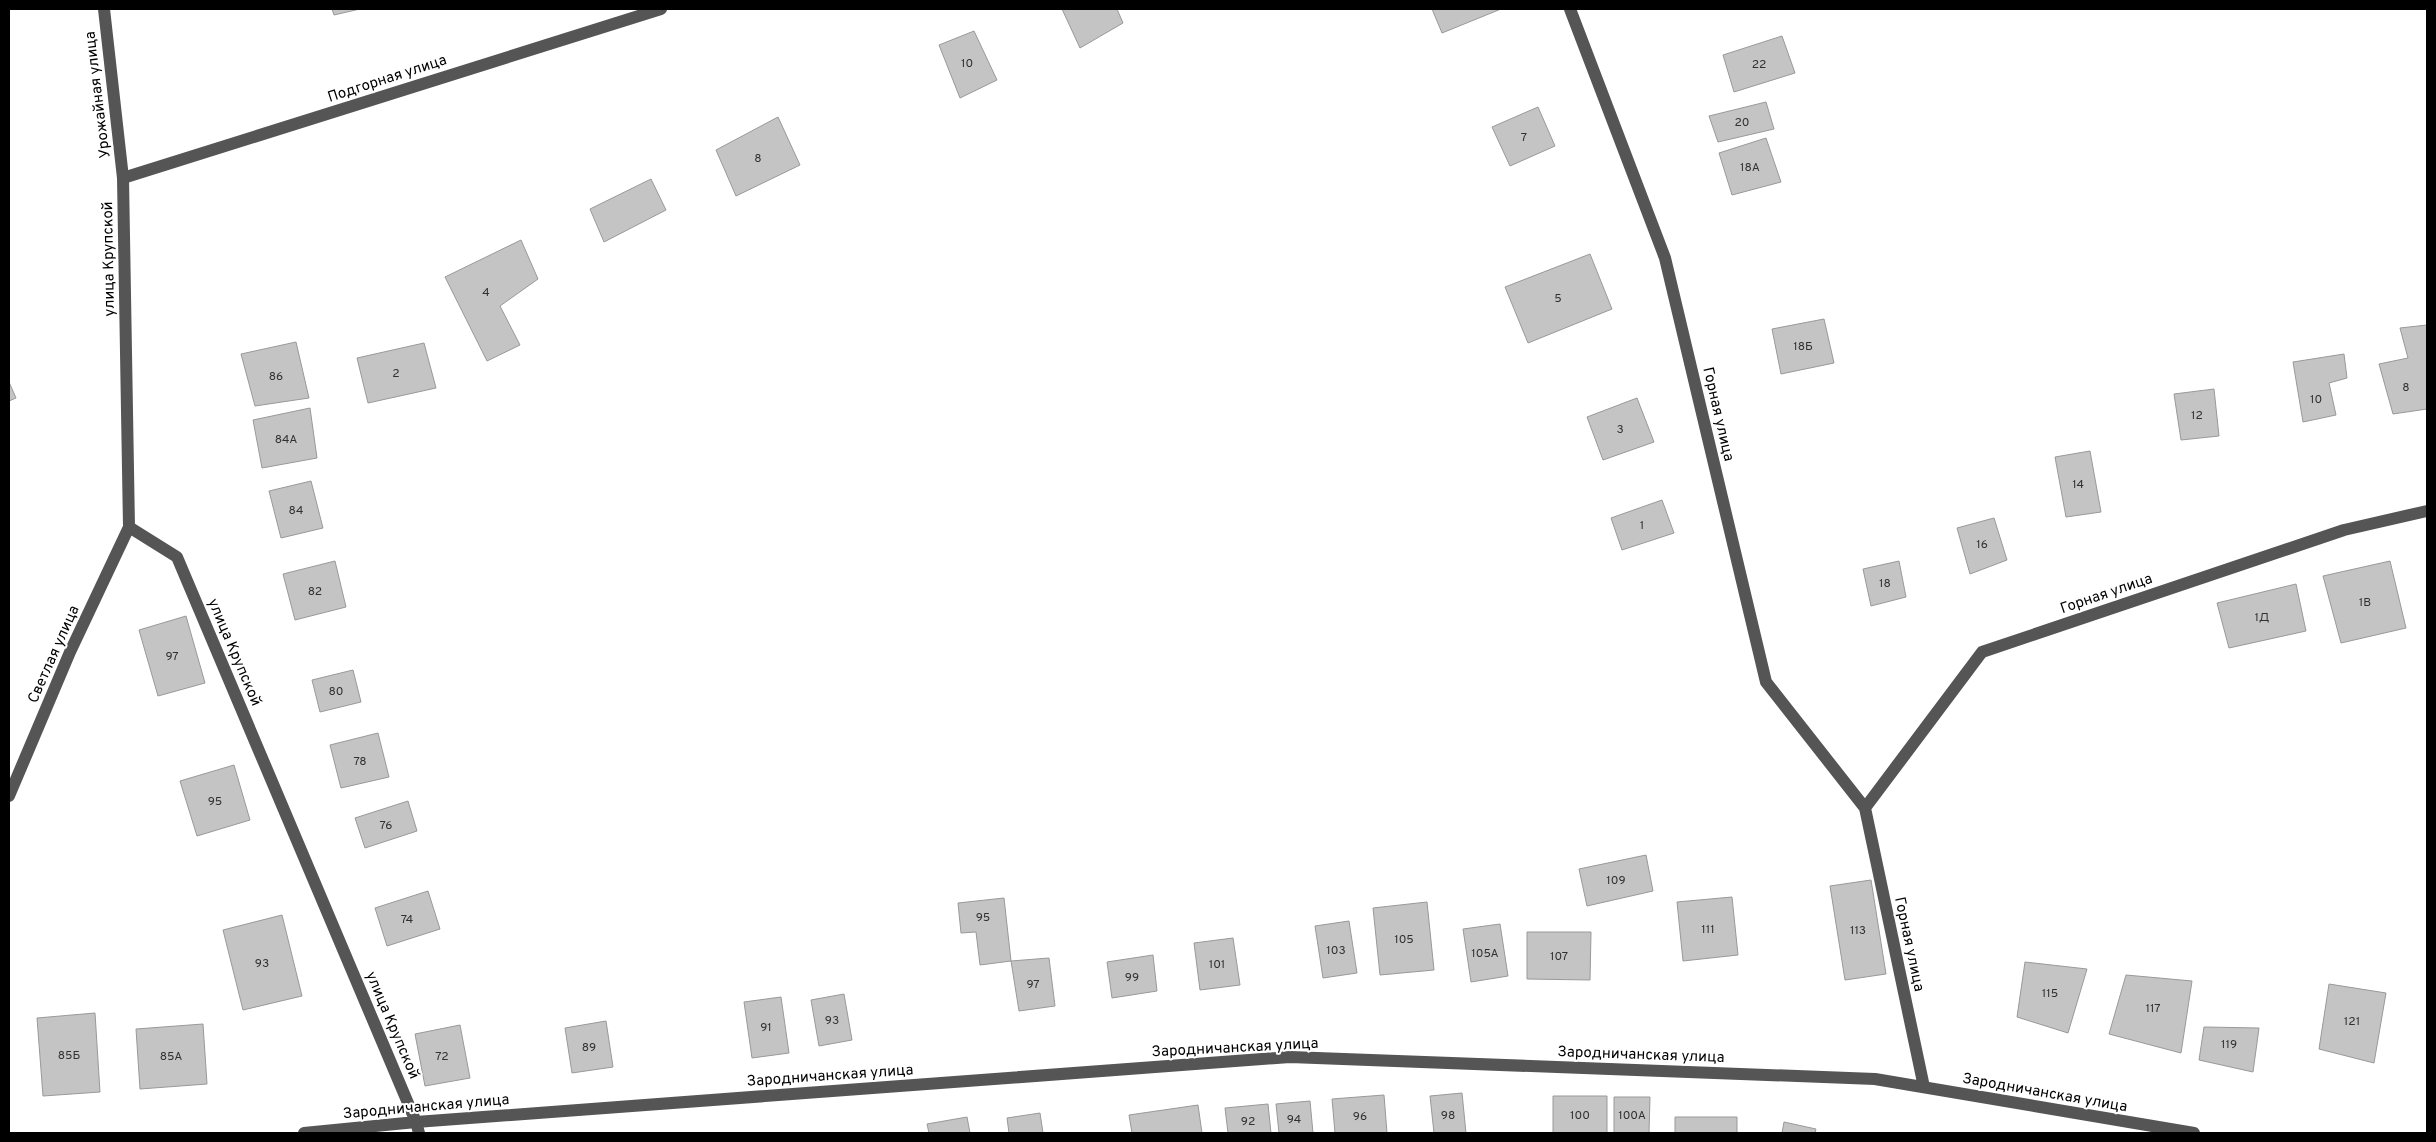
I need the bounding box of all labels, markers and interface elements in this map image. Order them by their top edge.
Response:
street label: Урожайная улица [81,30,116,159]
street label: Подгорная улица [325,51,449,108]
house number: 10 [961,56,973,72]
house number: 22 [1752,57,1766,73]
house number: 20 [1734,115,1750,131]
house number: 7 [1521,130,1527,146]
house number: 8 [754,151,762,167]
house number: 18А [1740,160,1760,176]
street label: улица Крупской [99,201,120,317]
house number: 4 [482,285,490,301]
house number: 5 [1554,291,1562,307]
house number: 18Б [1793,339,1813,355]
street label: Горная улица [1697,365,1738,463]
house number: 2 [392,366,400,382]
house number: 86 [269,369,283,385]
house number: 8 [2402,380,2410,396]
house number: 10 [2310,392,2322,408]
house number: 12 [2191,408,2203,424]
house number: 3 [1616,422,1624,438]
house number: 84А [275,432,297,448]
house number: 14 [2072,477,2084,493]
house number: 84 [289,503,303,519]
house number: 1 [1640,518,1644,534]
house number: 16 [1976,537,1988,553]
street label: Горная улица [2058,570,2155,619]
house number: 18 [1879,576,1891,592]
house number: 82 [308,584,322,600]
house number: 1В [2359,595,2371,611]
street label: улица Крупской [202,596,265,709]
street label: Светлая улица [24,603,84,707]
house number: 1Д [2255,610,2269,626]
house number: 97 [165,649,179,665]
house number: 80 [329,684,343,700]
house number: 78 [353,754,367,770]
house number: 95 [208,794,222,810]
house number: 76 [380,818,392,834]
house number: 109 [1606,873,1626,889]
street label: Горная улица [1889,895,1928,993]
house number: 95 [976,910,990,926]
house number: 74 [401,912,413,928]
house number: 111 [1701,922,1715,938]
house number: 113 [1850,923,1866,939]
house number: 105 [1394,932,1414,948]
house number: 103 [1326,943,1346,959]
house number: 105А [1471,946,1499,962]
house number: 107 [1550,949,1568,965]
house number: 93 [255,956,269,972]
house number: 101 [1209,957,1225,973]
street label: улица Крупской [360,969,423,1082]
house number: 99 [1125,970,1139,986]
house number: 97 [1026,977,1040,993]
house number: 115 [2042,986,2058,1002]
house number: 117 [2145,1001,2161,1017]
house number: 93 [825,1013,839,1029]
house number: 121 [2344,1014,2360,1030]
house number: 91 [760,1020,772,1036]
street label: Зародничанская улица [1151,1035,1319,1062]
house number: 119 [2221,1037,2237,1053]
house number: 89 [582,1040,596,1056]
street label: Зародничанская улица [1557,1043,1725,1068]
house number: 85Б [58,1048,80,1064]
house number: 85А [160,1049,182,1065]
house number: 72 [435,1049,449,1065]
street label: Зародничанская улица [746,1061,914,1092]
street label: Зародничанская улица [1961,1070,2129,1117]
street label: Зародничанская улица [342,1091,510,1124]
house number: 98 [1441,1108,1455,1124]
house number: 100 [1570,1108,1590,1124]
house number: 100А [1618,1108,1646,1124]
house number: 96 [1353,1109,1367,1125]
house number: 94 [1287,1112,1301,1128]
house number: 92 [1241,1114,1255,1130]

